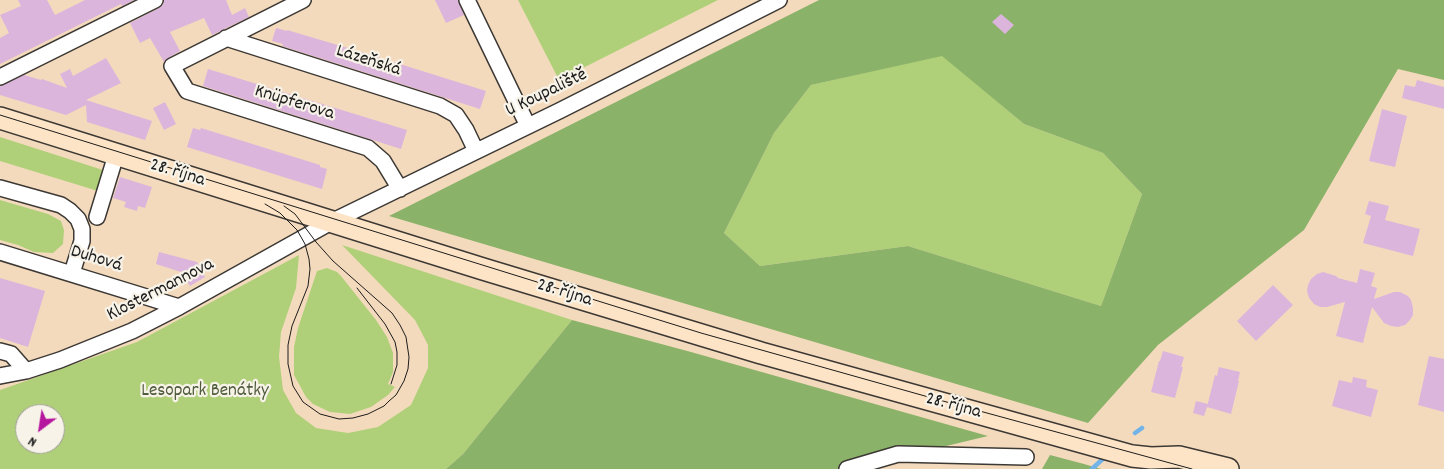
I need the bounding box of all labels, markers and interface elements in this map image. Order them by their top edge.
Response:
street label: Lázeňská [333,41,403,83]
street label: U Koupaliště [502,64,592,124]
street label: Knüpferova [252,81,336,127]
street label: 28. října [147,155,207,193]
street label: Duhová [68,241,124,279]
street label: Klostermannova [104,254,218,328]
street label: 28. října [534,275,594,313]
park label: Lesopark Benátky [141,381,269,403]
street label: 28. října [923,389,983,425]
north arrow [15,404,65,454]
text: N [25,431,41,451]

